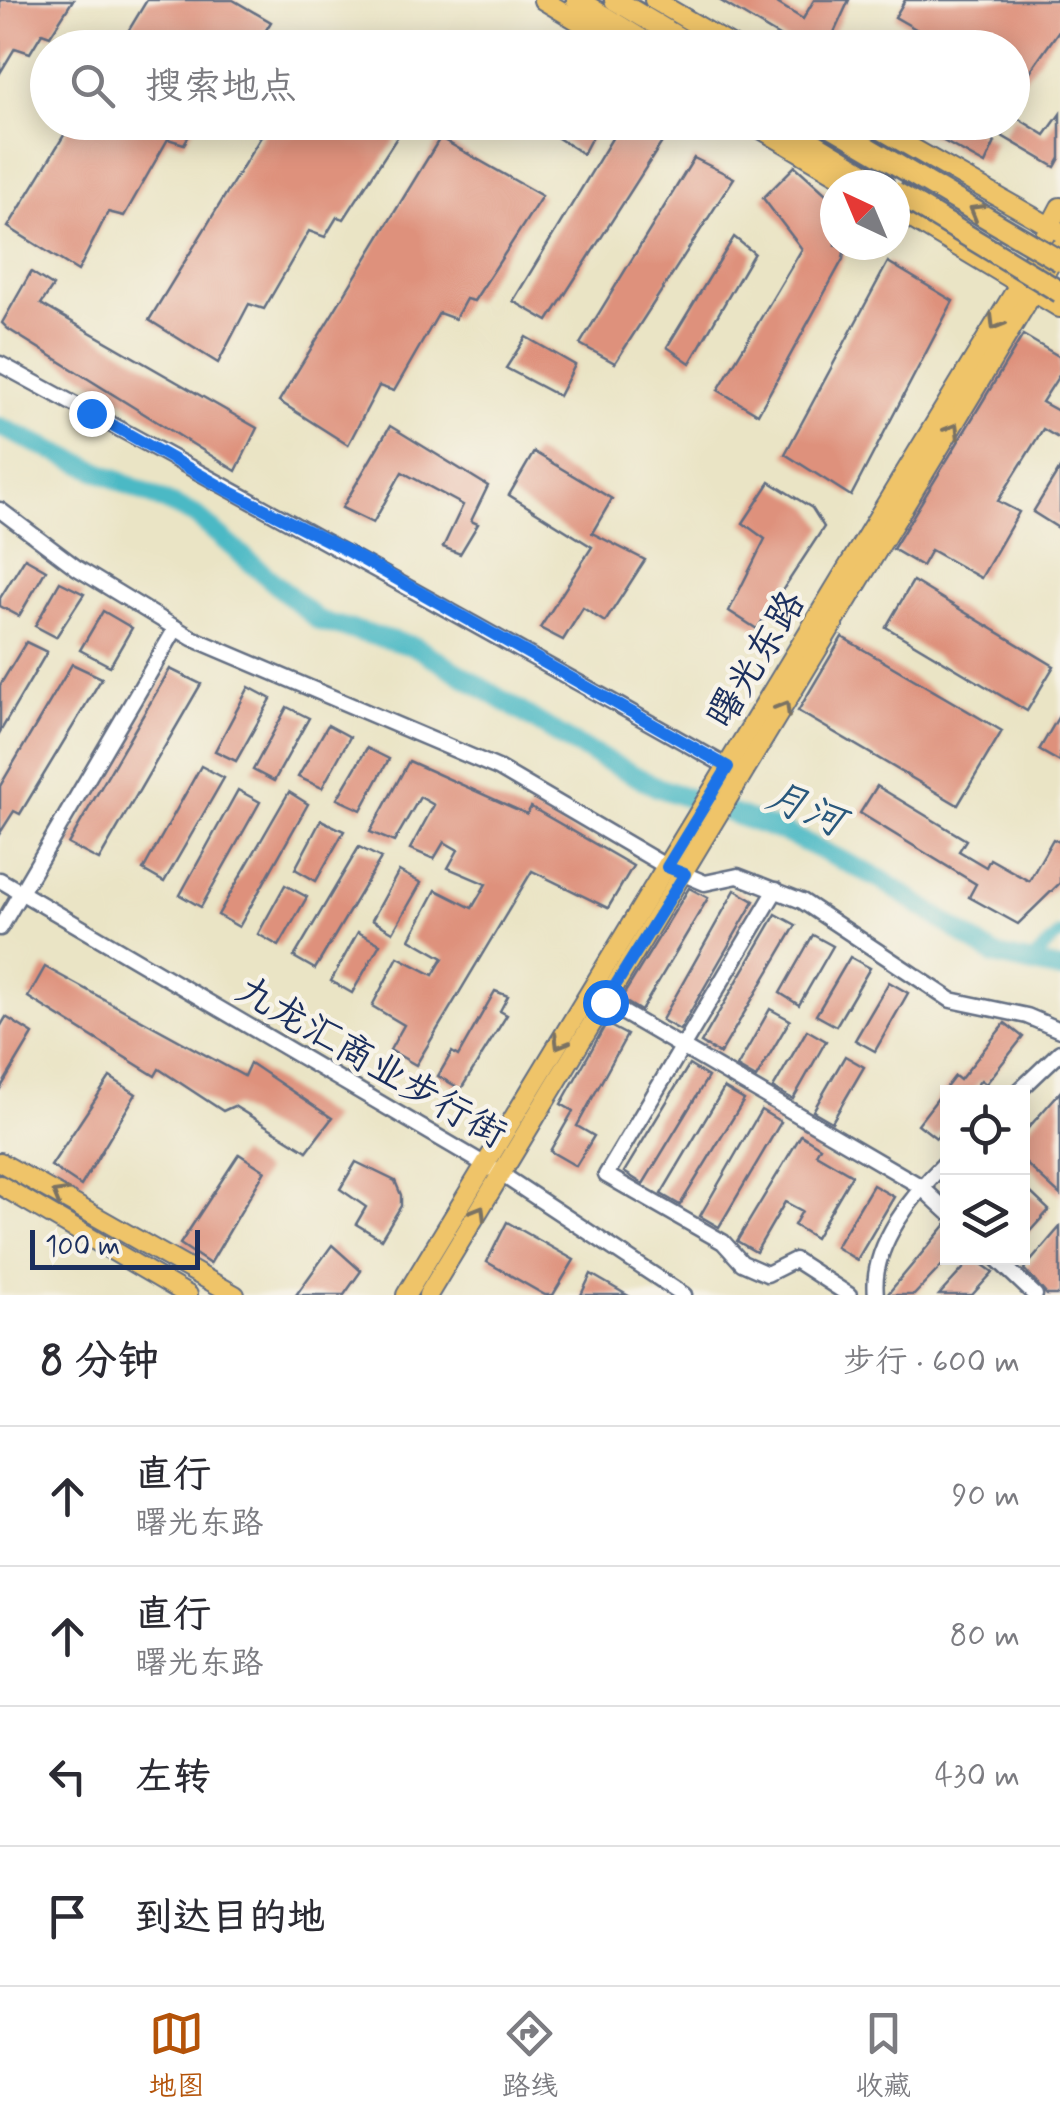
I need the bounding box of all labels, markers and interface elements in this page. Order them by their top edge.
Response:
search box [30,30,1030,140]
icon: search [65,58,120,113]
text: 搜索地点 [145,63,297,112]
north arrow [820,170,910,260]
one-way arrow [969,204,987,223]
one-way arrow [989,312,1008,330]
route end [69,391,115,437]
one-way arrow [941,423,960,441]
street label: 曙光东路 [697,583,817,738]
one-way arrow [772,701,791,719]
water label: 月河 [758,770,857,852]
street label: 九龙汇商业步行街 [227,966,515,1160]
route start [583,980,629,1026]
one-way arrow [553,1031,572,1049]
map controls [940,1085,1030,1265]
button: locate [940,1085,1030,1175]
button: layers [940,1175,1030,1265]
one-way arrow [51,1188,69,1207]
one-way arrow [467,1204,486,1222]
scale bar [30,1225,200,1270]
text: 100 m [45,1229,120,1266]
text: 8 分钟 [40,1335,159,1390]
text: 步行 · 600 m [843,1341,1020,1383]
text: 直行 [135,1451,211,1500]
icon: ahead [40,1469,95,1524]
text: 90 m [952,1475,1020,1517]
text: 曙光东路 [135,1503,263,1545]
text: 直行 [135,1591,211,1640]
icon: ahead [40,1609,95,1664]
text: 80 m [950,1615,1020,1657]
text: 曙光东路 [135,1643,263,1685]
icon: left [40,1749,95,1804]
text: 左转 [135,1754,211,1803]
text: 430 m [934,1755,1020,1797]
icon: arrive [40,1889,95,1944]
text: 到达目的地 [135,1894,325,1943]
tab: 地图 [149,2006,205,2106]
tab: 路线 [502,2006,558,2106]
tab: 收藏 [855,2006,911,2106]

